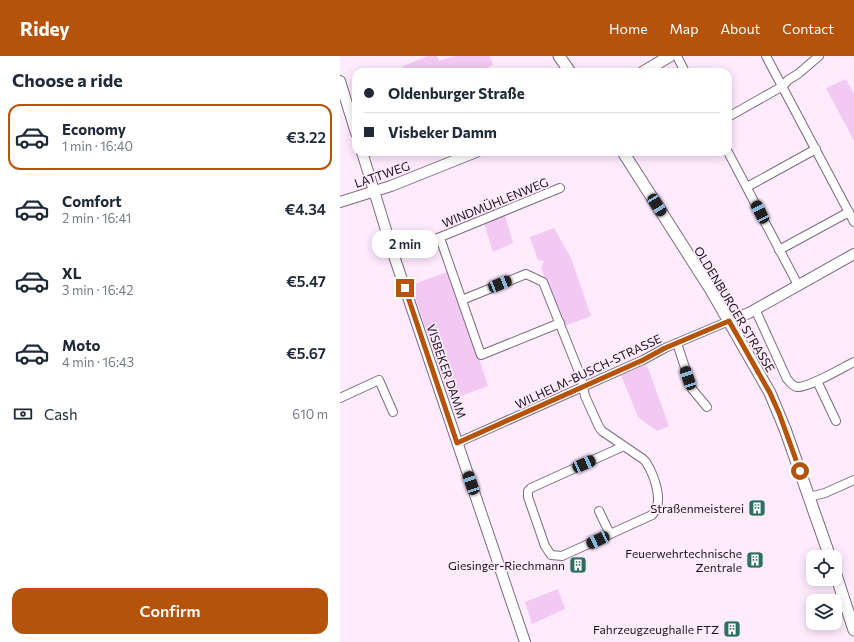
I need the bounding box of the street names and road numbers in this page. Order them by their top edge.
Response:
street label: LATTWEG [352,158,412,190]
street label: WINDMÜHLENWEG [440,174,550,230]
street label: OLDENBURGER STRASSE [692,244,778,374]
street label: VISBEKER DAMM [424,322,470,420]
street label: WILHELM-BUSCH-STRASSE [513,331,663,411]

